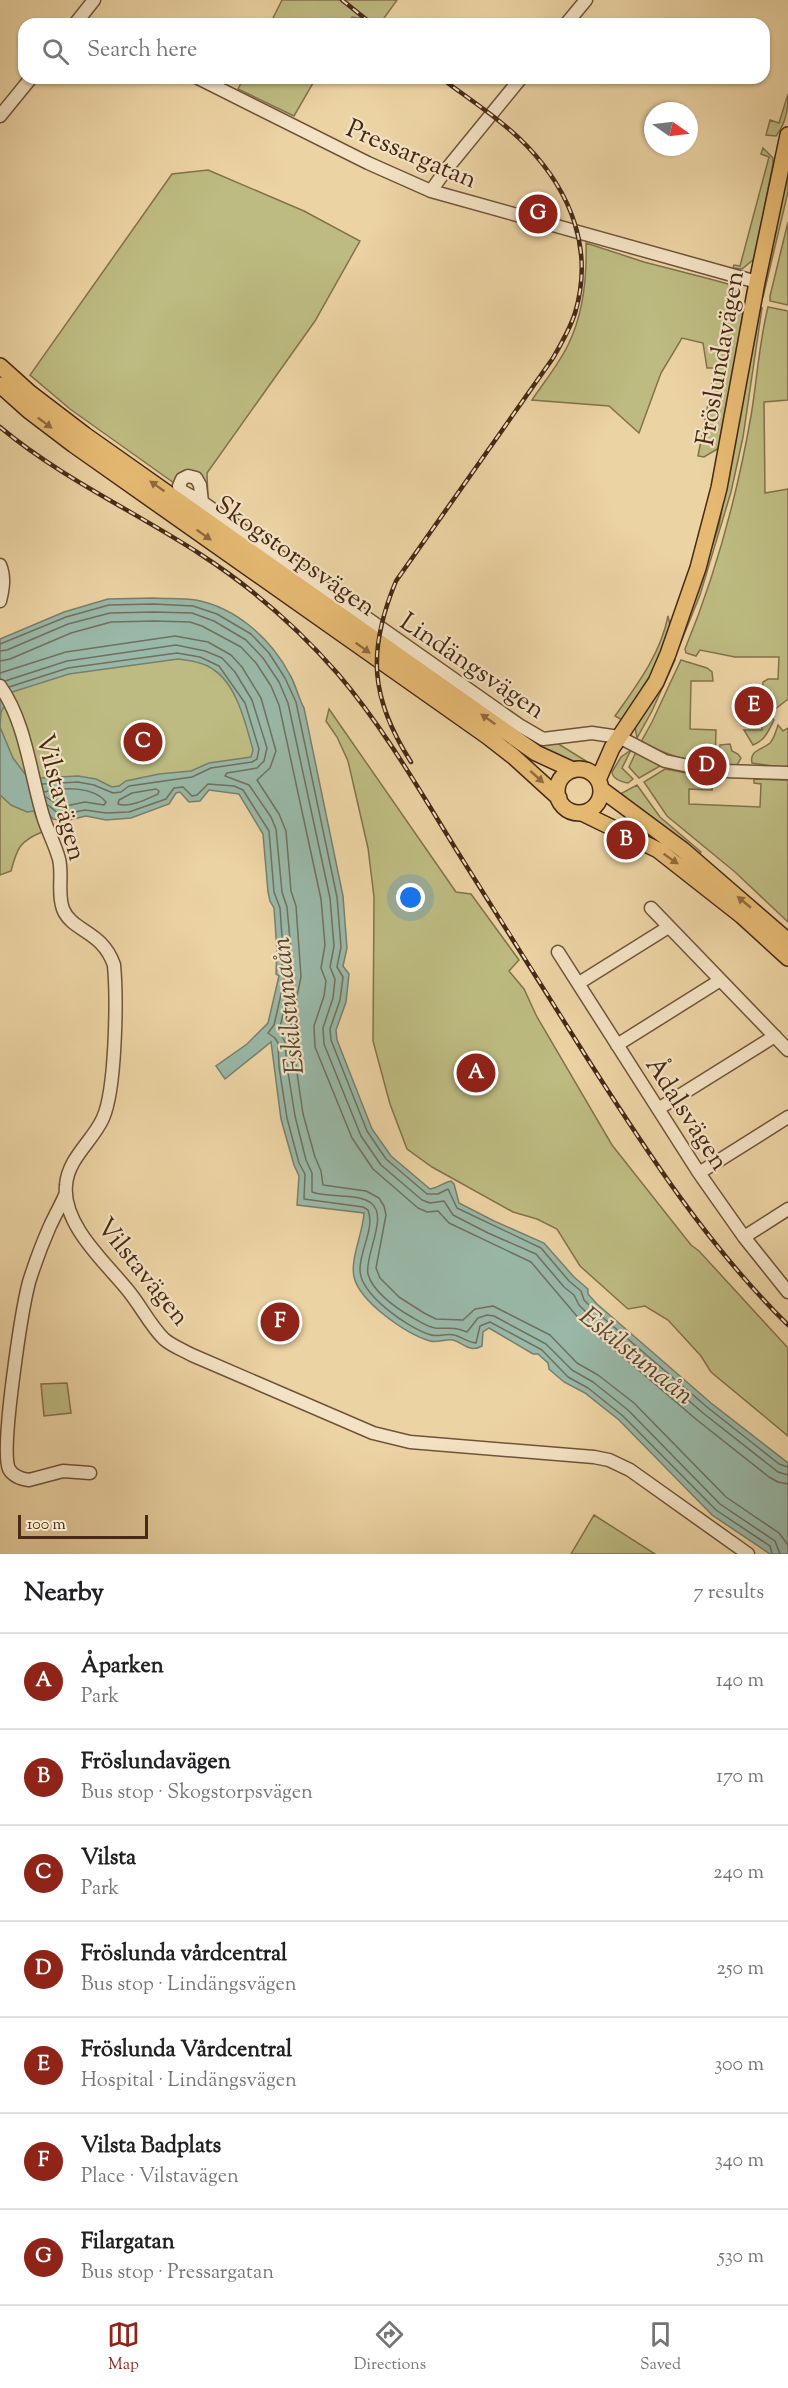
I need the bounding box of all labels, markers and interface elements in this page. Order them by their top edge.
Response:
search box [18,18,770,84]
icon: search [39,35,72,68]
text: Search here [87,35,197,67]
north arrow [644,102,698,156]
street label: Pressargatan [340,111,482,199]
pin: G [518,192,558,236]
street label: Fröslundavägen [688,268,755,449]
one-way arrow [37,416,52,428]
one-way arrow [150,480,166,492]
street label: Skogstorpsvägen [206,488,383,626]
one-way arrow [195,529,211,541]
street label: Lindängsvägen [392,605,552,729]
one-way arrow [354,642,370,654]
pin: E [734,684,774,728]
one-way arrow [481,713,497,725]
pin: C [124,720,162,764]
street label: Vilstavägen [25,730,94,865]
pin: D [688,744,726,789]
one-way arrow [529,770,544,784]
pin: B [606,818,646,862]
one-way arrow [662,853,678,865]
your location [396,883,425,912]
one-way arrow [736,895,752,908]
water label: Eskilstunaån [263,935,316,1076]
pin: A [456,1050,496,1096]
street label: Ådalsvägen [635,1050,737,1179]
street label: Vilstavägen [87,1210,197,1335]
water label: Eskilstunaån [569,1298,701,1416]
pin: F [260,1300,300,1344]
scale bar [18,1512,148,1540]
text: 100 m [27,1514,66,1537]
text: Nearby [24,1575,104,1612]
text: 7 results [693,1579,764,1608]
text: Åparken [81,1651,164,1683]
text: A [35,1667,52,1696]
text: 140 m [716,1667,764,1696]
text: Park [81,1683,119,1712]
text: Fröslundavägen [81,1747,231,1779]
text: B [37,1763,50,1792]
text: 170 m [716,1763,764,1792]
text: Bus stop · Skogstorpsvägen [81,1779,313,1808]
text: Vilsta [81,1843,136,1875]
text: C [35,1859,52,1888]
text: 240 m [713,1859,764,1888]
text: Park [81,1875,119,1904]
text: Fröslunda vårdcentral [81,1939,287,1971]
text: D [36,1955,51,1984]
text: 250 m [716,1955,764,1984]
text: Bus stop · Lindängsvägen [81,1971,297,2000]
text: Fröslunda Vårdcentral [81,2035,292,2067]
text: E [37,2051,50,2080]
text: 300 m [714,2051,764,2080]
text: Hospital · Lindängsvägen [81,2067,297,2096]
text: Vilsta Badplats [81,2131,221,2163]
text: F [38,2147,49,2176]
text: 340 m [715,2147,764,2176]
text: Place · Vilstavägen [81,2163,239,2192]
text: Filargatan [81,2227,175,2259]
text: G [35,2243,52,2272]
text: 530 m [718,2243,764,2272]
text: Bus stop · Pressargatan [81,2259,274,2288]
tab: Map [107,2318,140,2377]
tab: Directions [354,2318,426,2377]
tab: Saved [640,2318,681,2377]

